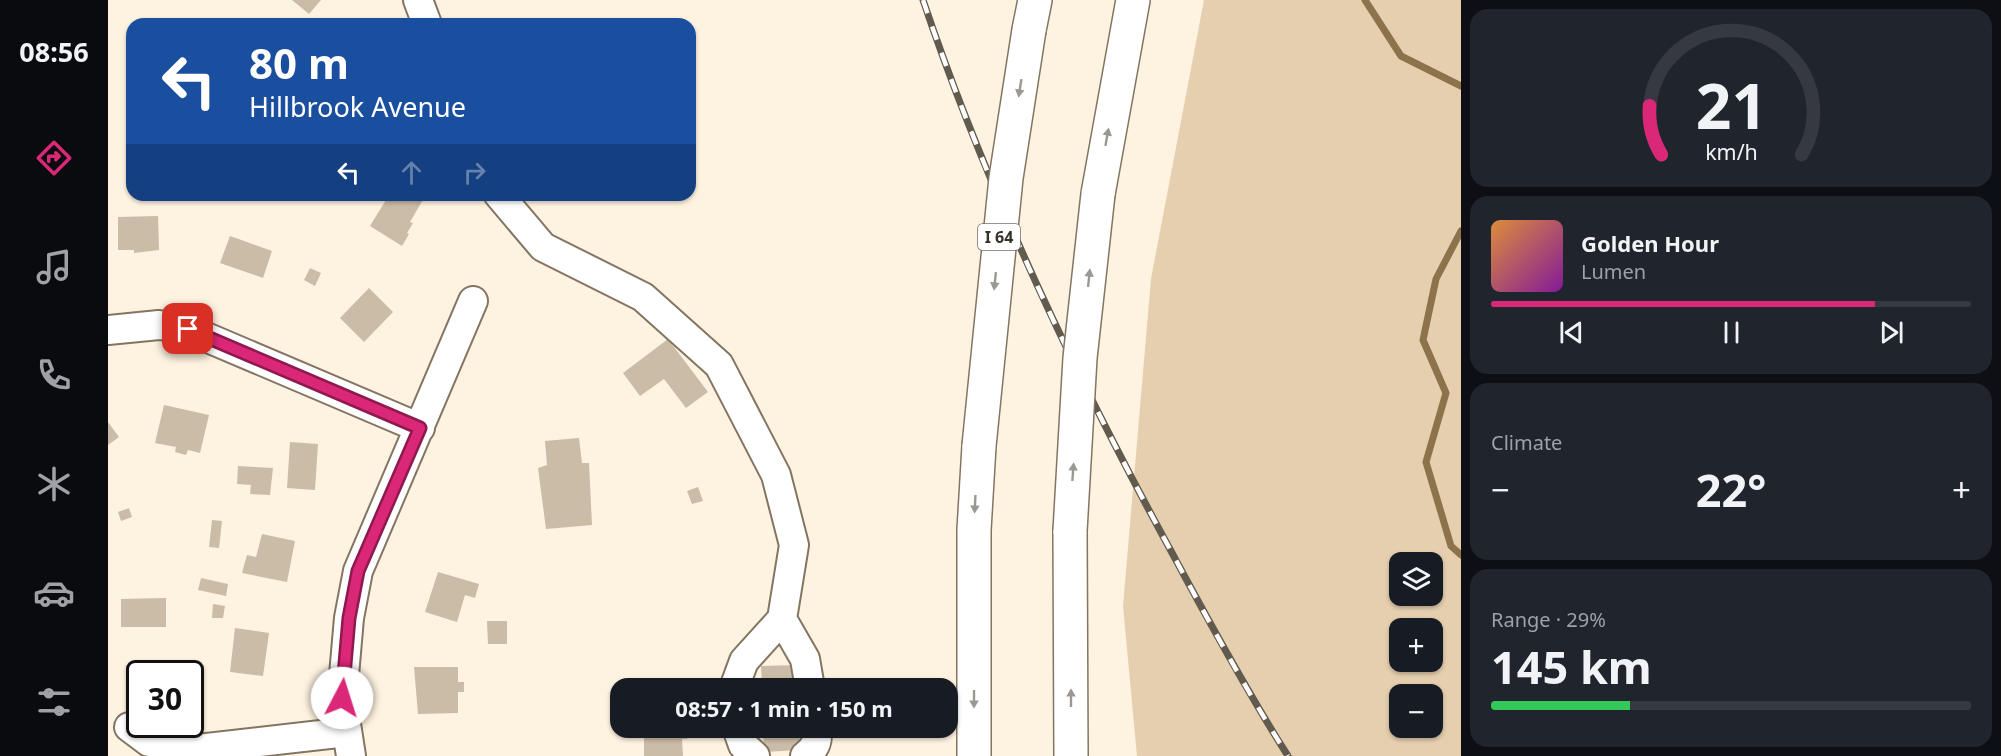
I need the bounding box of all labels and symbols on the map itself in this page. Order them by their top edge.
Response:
one-way arrow [1015,78,1024,97]
one-way arrow [1103,127,1112,146]
road number: I 64 [978,224,1020,250]
one-way arrow [1084,268,1094,287]
one-way arrow [990,272,1000,291]
pin [162,303,213,354]
one-way arrow [1069,463,1078,482]
one-way arrow [971,495,980,514]
speed limit sign: 30 [126,660,204,738]
position arrow [310,666,374,730]
one-way arrow [1066,688,1076,707]
one-way arrow [969,690,979,709]

